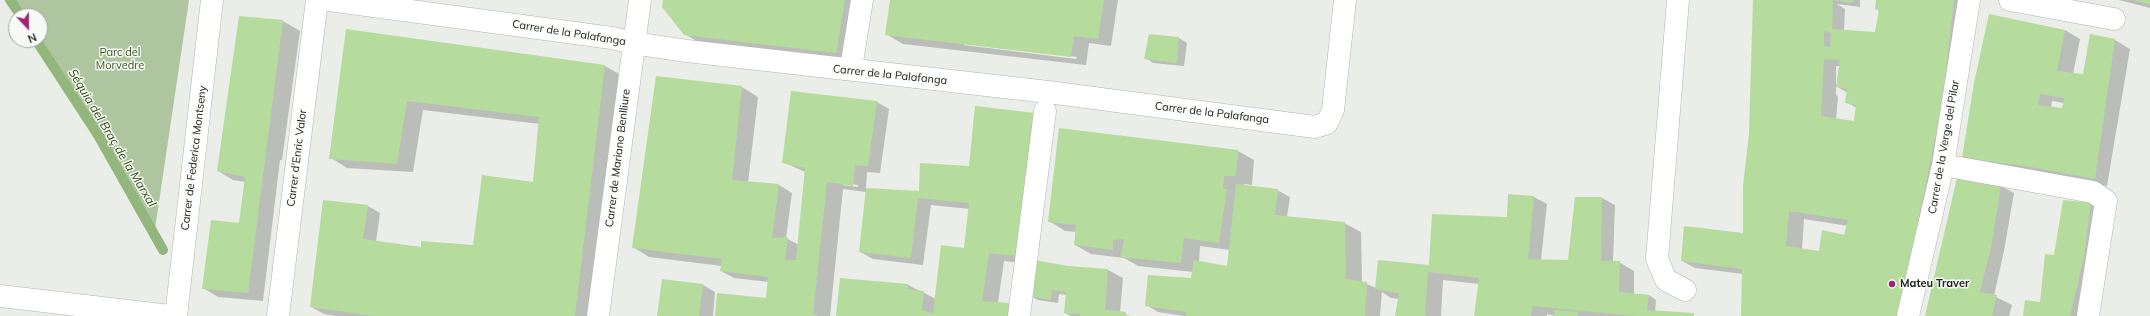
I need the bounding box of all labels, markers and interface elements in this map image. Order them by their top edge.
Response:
north arrow [8,8,48,48]
street label: Carrer de la Palafanga [511,17,627,49]
text: N [26,30,39,46]
park label: Parc del Morvedre [96,46,144,72]
street label: Carrer de la Palafanga [832,62,948,88]
water label: Séquia del Braç de la Marxal [65,67,159,209]
street label: Carrer de la Verge del Pilar [1926,79,1962,215]
street label: Carrer de Federica Montseny [179,85,209,231]
street label: Carrer de Mariano Benlliure [603,88,633,228]
street label: Carrer de la Palafanga [1154,99,1270,127]
street label: Carrer d'Enric Valor [284,109,310,207]
place label: Mateu Traver [1900,277,1969,291]
marker: Mateu Traver [1887,279,1897,289]

